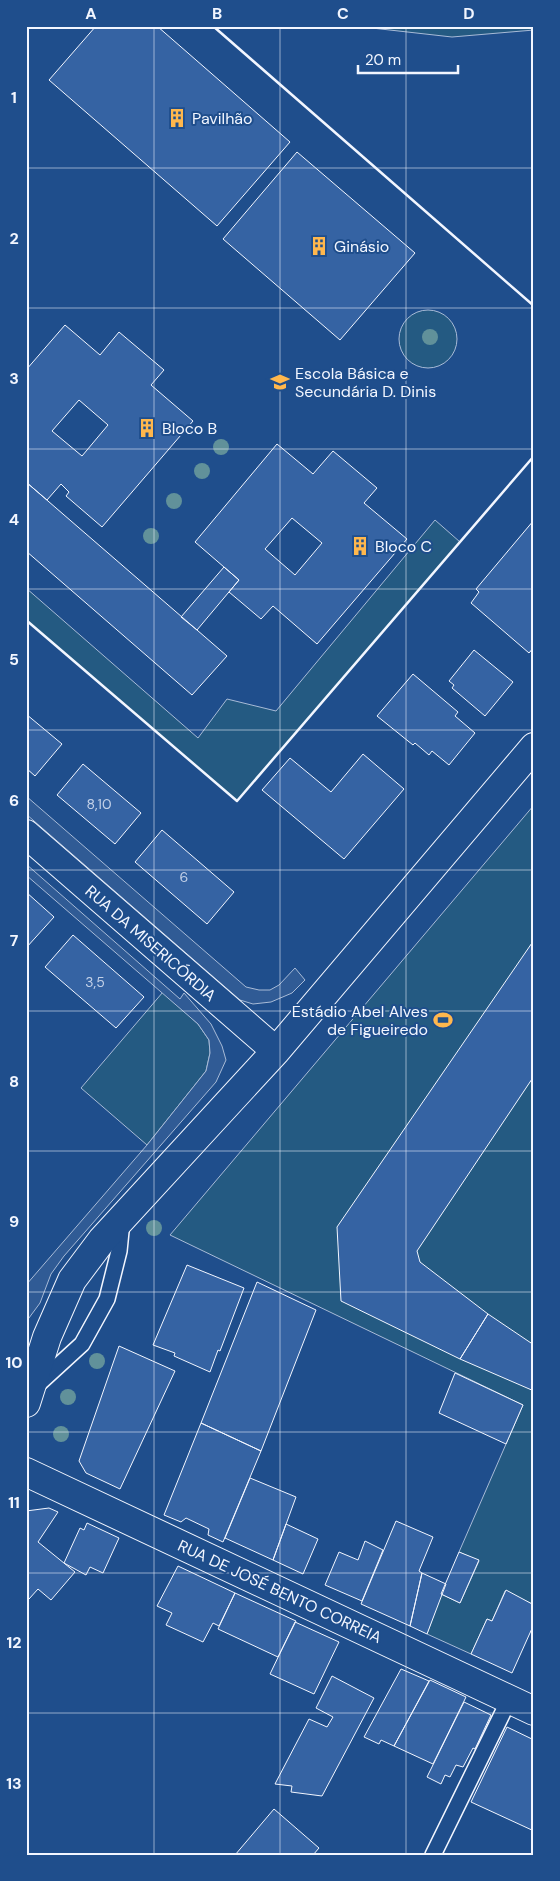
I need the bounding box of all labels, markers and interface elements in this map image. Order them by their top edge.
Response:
text: A [85,3,97,24]
text: B [212,3,222,24]
text: C [337,3,349,24]
text: D [463,3,475,24]
scale bar [358,42,458,74]
text: 20 m [365,50,401,70]
text: 1 [11,87,17,108]
building icon: Pavilhão [166,107,188,129]
place label: Pavilhão [192,108,253,129]
text: 2 [9,228,19,249]
building icon: Ginásio [308,235,330,257]
place label: Ginásio [334,236,389,257]
place label: Escola Básica e Secundária D. Dinis [295,363,436,402]
text: 3 [9,368,19,389]
school or university icon: Escola Básica e Secundária D. Dinis [269,371,291,393]
building icon: Bloco B [136,417,158,439]
place label: Bloco B [162,418,217,439]
text: 4 [9,509,19,530]
building icon: Bloco C [349,535,371,557]
place label: Bloco C [375,536,432,557]
text: 5 [9,649,19,670]
text: 6 [9,790,19,811]
house number: 8,10 [86,795,112,813]
house number: 6 [180,868,188,886]
street label: RUA DA MISERICÓRDIA [81,881,221,1006]
text: 7 [10,930,19,951]
house number: 3,5 [85,973,105,991]
place label: Estádio Abel Alves de Figueiredo [292,1001,428,1040]
sports icon: Estádio Abel Alves de Figueiredo [432,1009,454,1031]
text: 8 [9,1071,19,1092]
text: 9 [9,1211,19,1232]
text: 10 [5,1352,23,1373]
text: 11 [8,1492,20,1513]
street label: RUA DE JOSÉ BENTO CORREIA [174,1535,385,1648]
text: 12 [6,1632,22,1653]
text: 13 [6,1773,22,1794]

